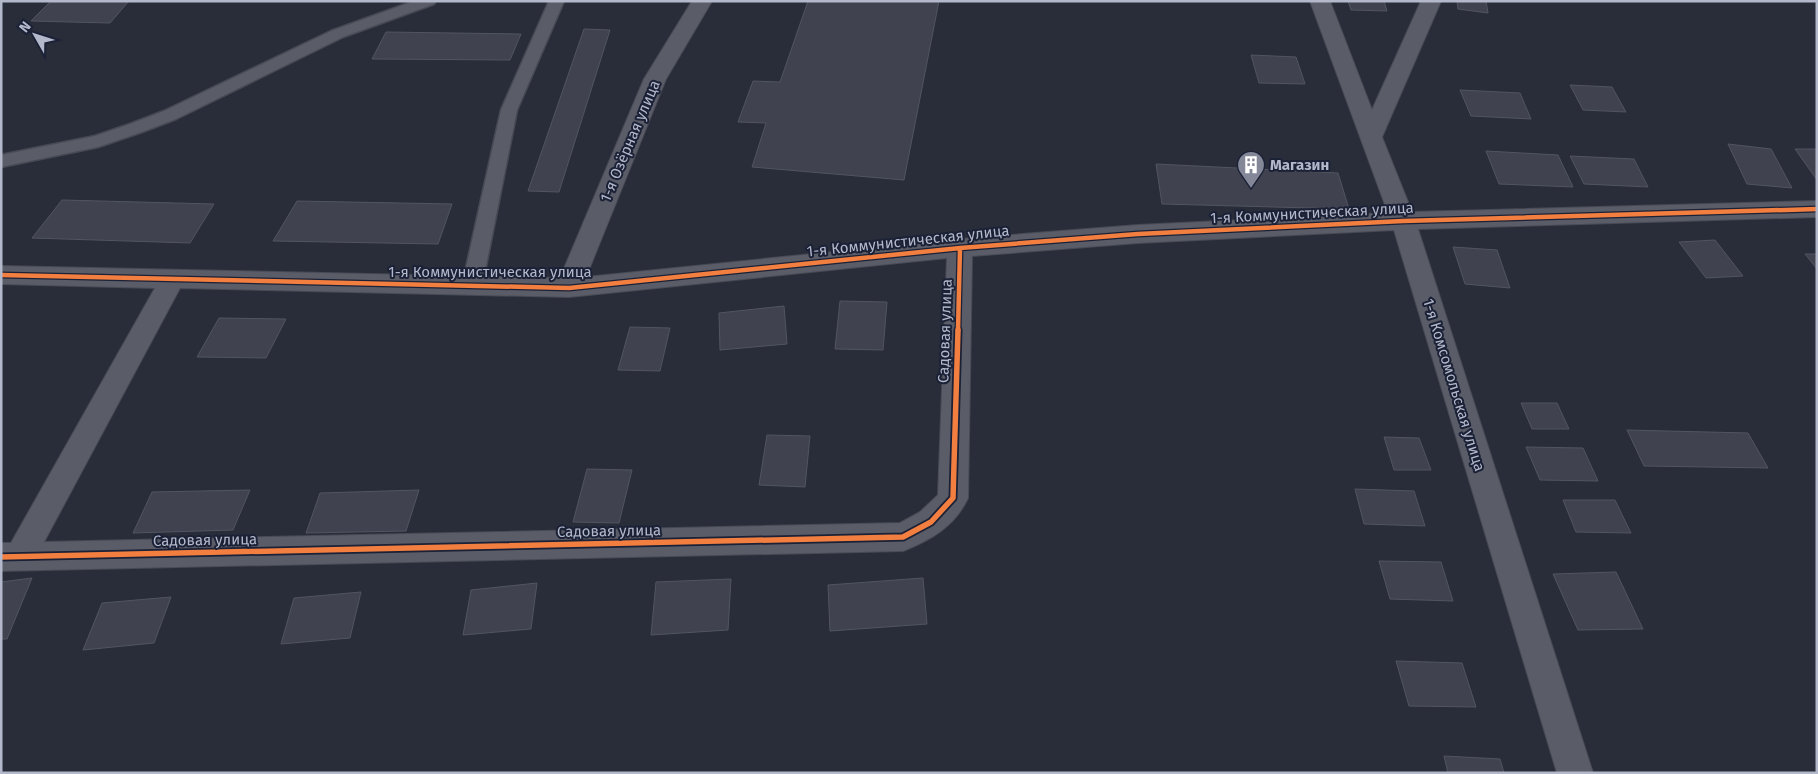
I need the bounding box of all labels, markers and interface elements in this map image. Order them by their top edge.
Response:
north arrow [10,10,60,60]
text: N [16,18,35,36]
street label: 1-я Озёрная улица [596,77,664,205]
building icon: Магазин [1236,150,1266,189]
place label: Магазин [1270,156,1329,174]
street label: 1-я Коммунистическая улица [1210,199,1414,227]
street label: 1-я Коммунистическая улица [806,221,1010,261]
street label: 1-я Коммунистическая улица [388,263,592,281]
street label: Садовая улица [934,279,956,383]
street label: 1-я Комсомольская улица [1419,296,1489,474]
street label: Садовая улица [557,521,661,541]
street label: Садовая улица [153,530,257,550]

